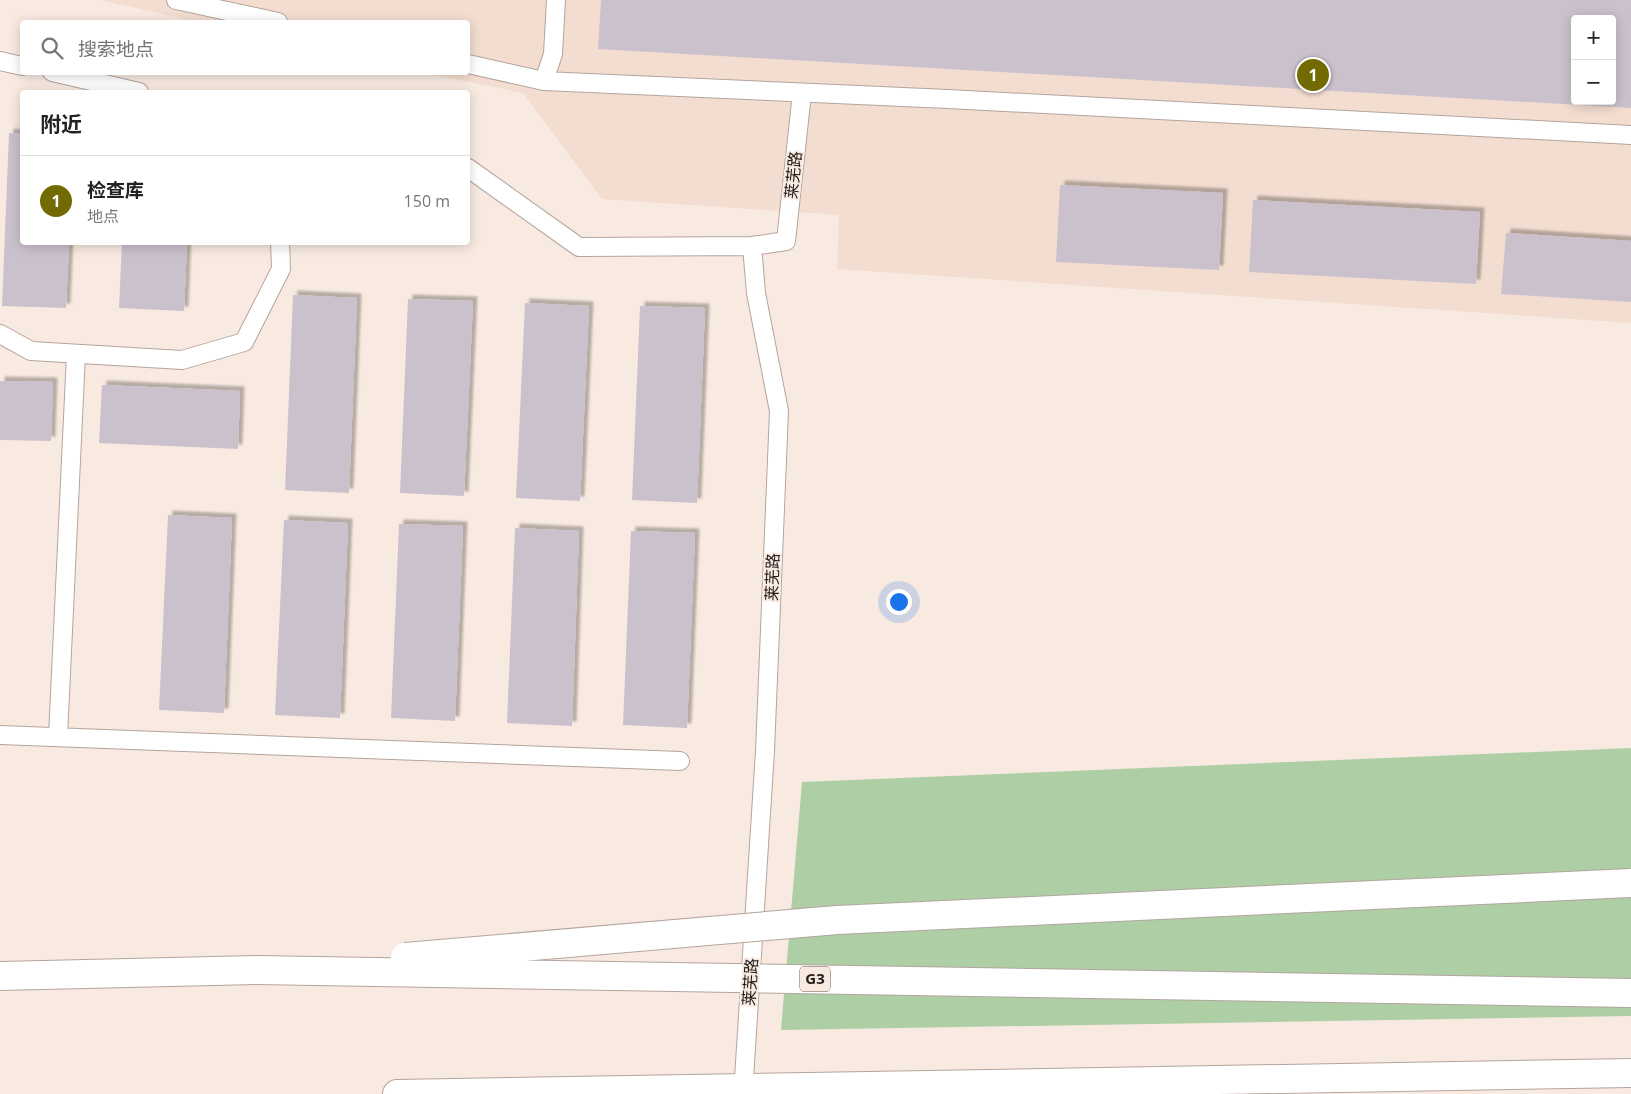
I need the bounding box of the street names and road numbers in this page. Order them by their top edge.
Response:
street label: 莱芜路 [780,150,806,200]
street label: 莱芜路 [760,553,784,601]
street label: 莱芜路 [737,957,763,1007]
road number: G3 [800,966,830,992]

